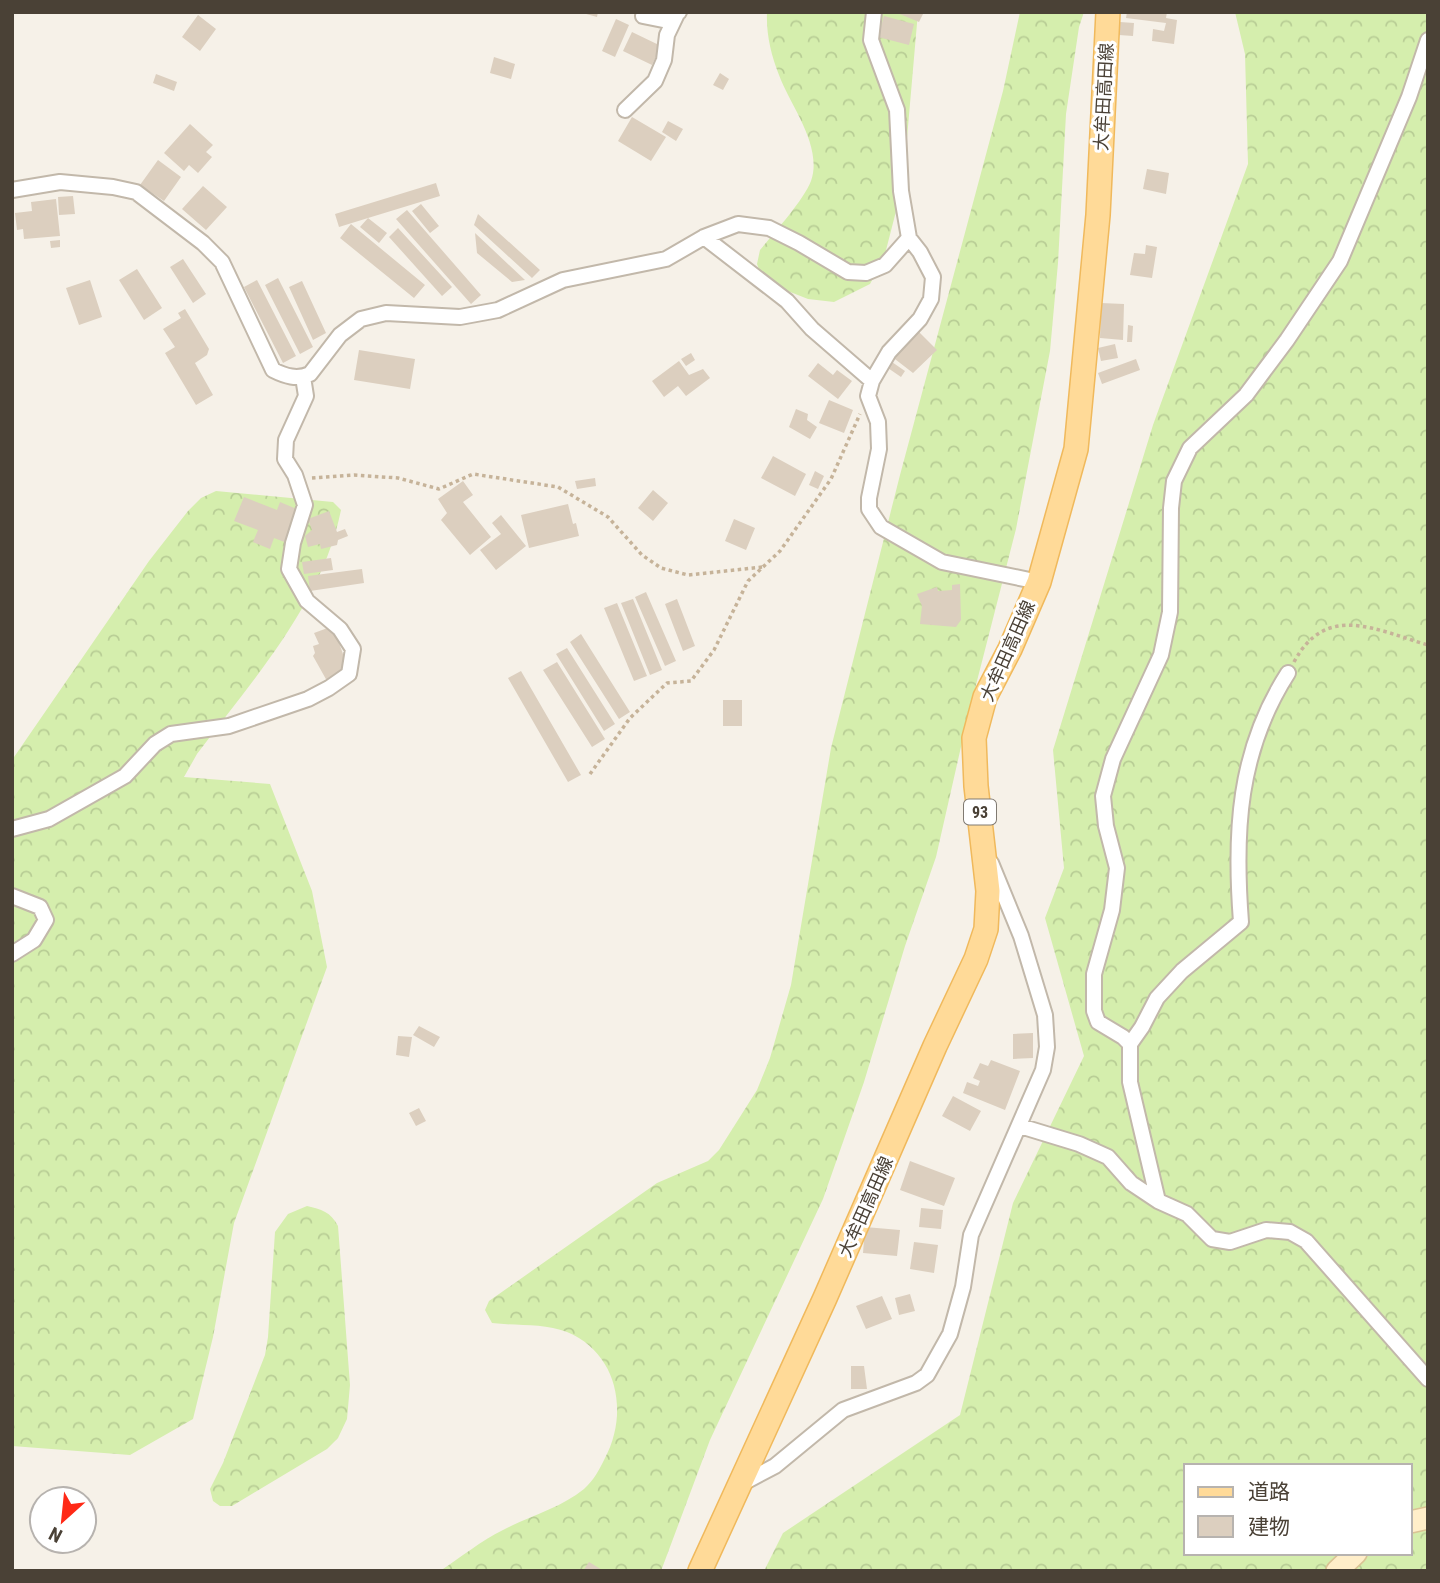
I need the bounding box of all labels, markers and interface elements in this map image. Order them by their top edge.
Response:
street label: 大牟田高田線 [1090,42,1117,151]
street label: 大牟田高田線 [976,597,1039,704]
road number: 93 [964,800,996,824]
street label: 大牟田高田線 [834,1153,897,1260]
legend [1184,1464,1412,1555]
text: 道路 [1248,1480,1290,1504]
north arrow [28,1485,98,1555]
text: 建物 [1248,1515,1290,1539]
text: N [45,1522,66,1548]

